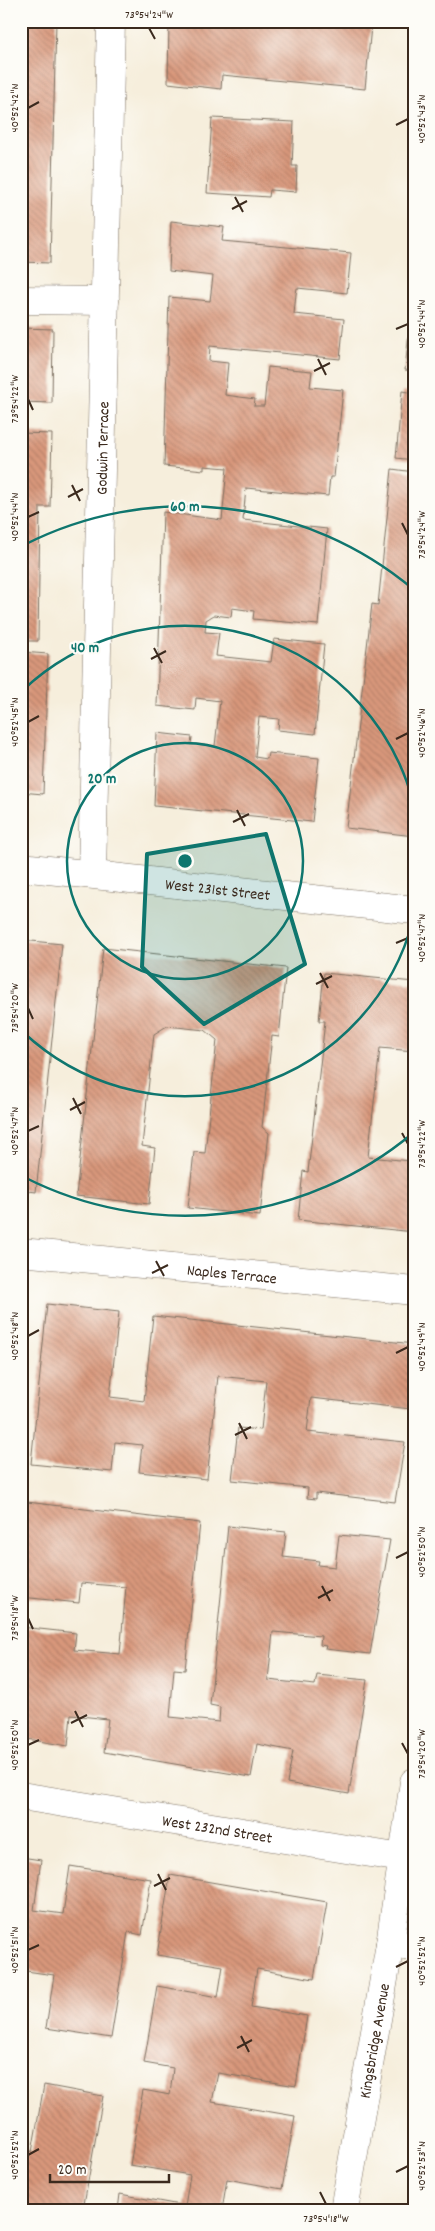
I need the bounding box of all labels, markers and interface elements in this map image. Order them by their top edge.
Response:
text: 73°54'24"W [125,7,173,24]
text: 40°52'42"N [7,83,24,132]
text: 40°52'43"N [414,94,431,144]
text: 40°52'44"N [414,300,431,348]
text: 73°54'22"W [7,375,24,423]
street label: Godwin Terrace [91,401,117,495]
text: 40°52'44"N [7,493,24,541]
text: 60 m [170,497,200,519]
text: 73°54'24"W [414,511,431,559]
text: 40 m [71,638,99,660]
text: 40°52'45"N [7,697,24,747]
text: 40°52'46"N [414,708,431,758]
text: 20 m [88,769,116,791]
centre of rings [176,852,194,870]
street label: West 231st Street [164,874,271,908]
text: 40°52'47"N [414,914,431,962]
text: 73°54'20"W [7,983,24,1033]
text: 40°52'47"N [7,1107,24,1155]
text: 73°54'22"W [414,1120,431,1168]
street label: Naples Terrace [186,1260,278,1291]
text: 40°52'48"N [7,1312,24,1360]
text: 40°52'49"N [414,1322,431,1372]
text: 40°52'50"N [414,1527,431,1577]
text: 73°54'18"W [7,1595,24,1641]
text: 40°52'50"N [7,1720,24,1770]
text: 73°54'20"W [414,1729,431,1779]
street label: West 232nd Street [160,1810,274,1851]
text: 40°52'51"N [7,1926,24,1973]
text: 40°52'52"N [414,1936,431,1986]
street label: Kingsbridge Avenue [355,1982,397,2100]
text: 40°52'52"N [7,2130,24,2180]
text: 40°52'53"N [414,2141,431,2191]
scale bar [50,2151,169,2183]
text: 20 m [58,2160,86,2182]
text: 73°54'18"W [303,2211,349,2228]

